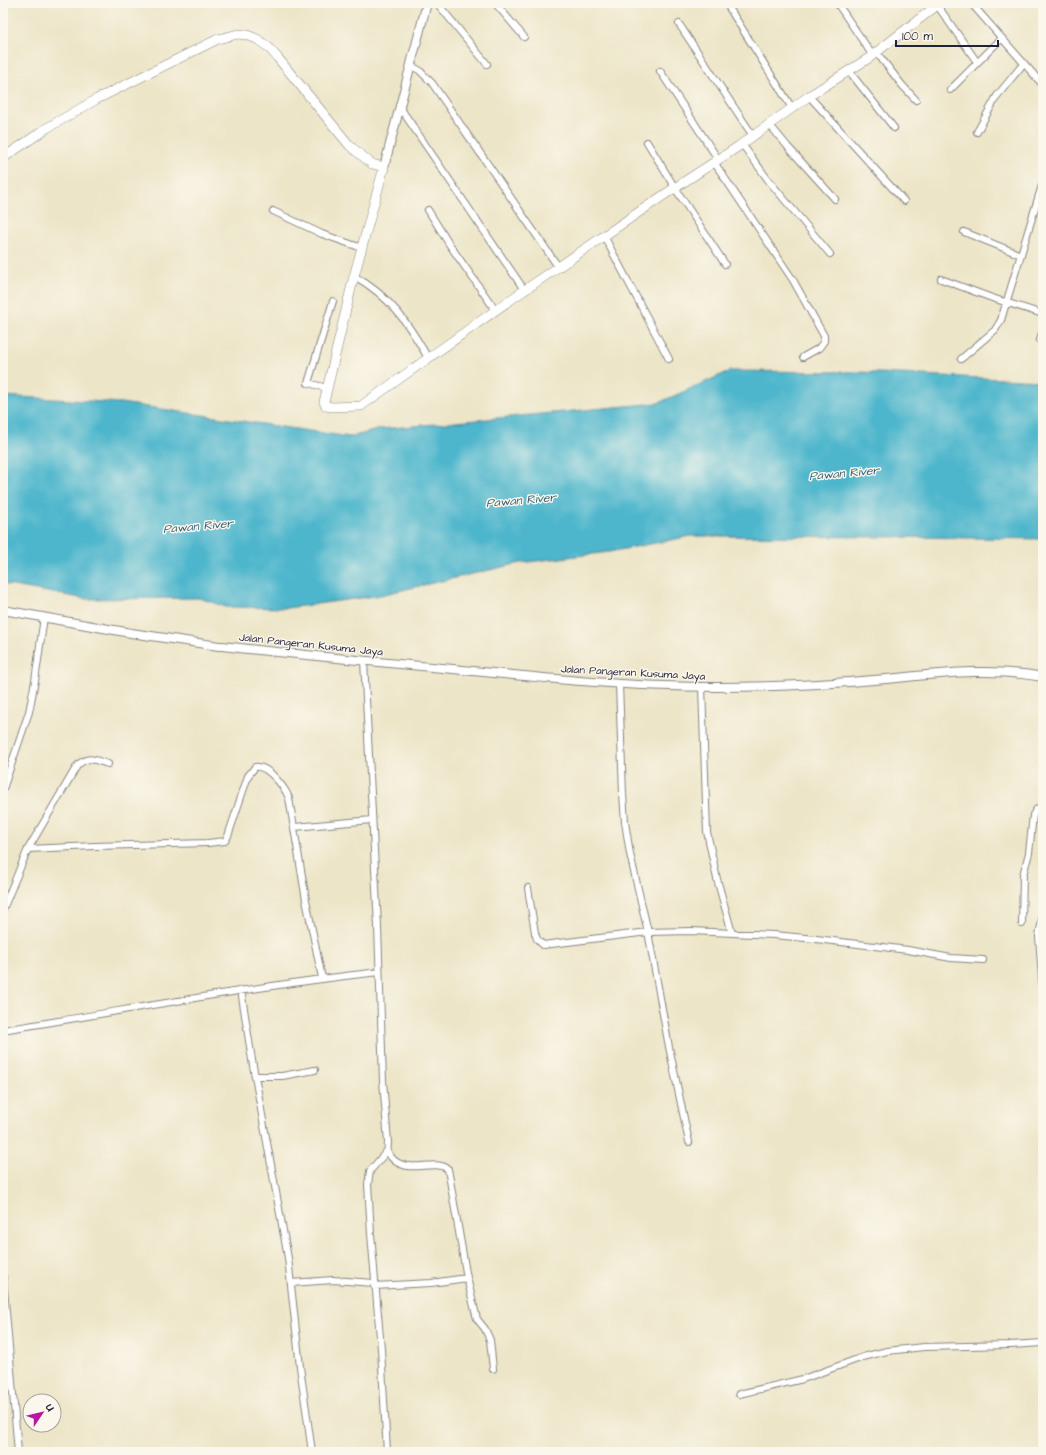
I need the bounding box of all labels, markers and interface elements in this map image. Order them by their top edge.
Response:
scale bar [896,22,998,48]
text: 100 m [902,28,933,45]
water label: Pawan River [808,462,881,485]
water label: Pawan River [485,489,558,512]
water label: Pawan River [162,515,235,538]
street label: Jalan Pangeran Kusuma Jaya [238,629,384,661]
street label: Jalan Pangeran Kusuma Jaya [560,661,706,685]
north arrow [22,1393,62,1433]
text: U [41,1400,58,1414]

